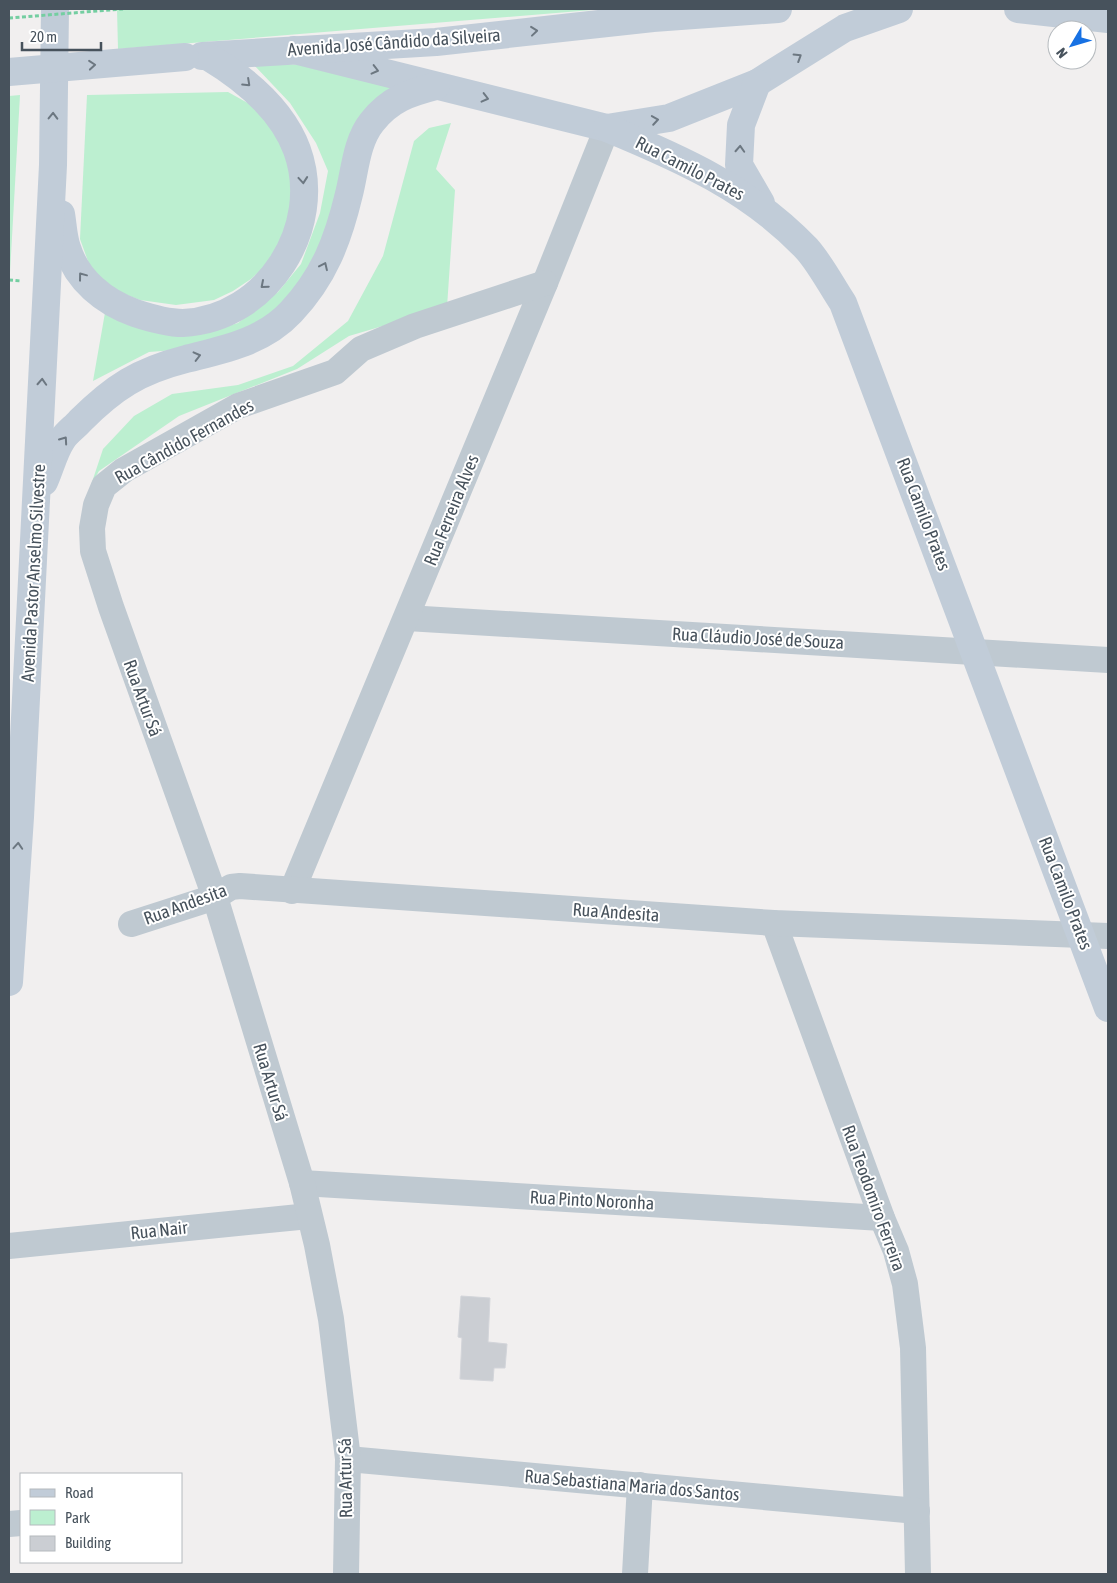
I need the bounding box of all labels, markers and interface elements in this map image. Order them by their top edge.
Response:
scale bar [22,20,101,52]
north arrow [1047,20,1097,70]
street label: Avenida José Cândido da Silveira [287,24,501,60]
one-way arrow [531,26,539,37]
text: 20 m [30,28,57,45]
text: N [1053,45,1071,61]
one-way arrow [793,54,802,64]
one-way arrow [89,60,97,71]
one-way arrow [371,64,380,75]
one-way arrow [241,77,250,86]
one-way arrow [480,92,488,102]
one-way arrow [48,112,58,120]
one-way arrow [652,115,660,126]
street label: Rua Camilo Prates [632,132,748,204]
one-way arrow [734,145,745,153]
one-way arrow [297,177,308,185]
one-way arrow [318,262,328,271]
one-way arrow [80,273,88,282]
one-way arrow [261,279,270,288]
one-way arrow [193,351,202,362]
one-way arrow [37,378,47,386]
street label: Rua Cândido Fernandes [111,394,257,488]
one-way arrow [58,436,67,446]
street label: Rua Ferreira Alves [419,452,483,568]
street label: Rua Camilo Prates [893,455,955,573]
street label: Avenida Pastor Anselmo Silvestre [17,463,49,683]
street label: Rua Cláudio José de Souza [672,623,844,653]
street label: Rua Artur Sá [119,657,167,739]
street label: Rua Camilo Prates [1035,834,1097,952]
one-way arrow [13,842,24,850]
street label: Rua Andesita [141,879,229,929]
street label: Rua Andesita [572,898,660,926]
street label: Rua Artur Sá [249,1041,293,1123]
street label: Rua Teodomiro Ferreira [838,1122,910,1274]
street label: Rua Pinto Noronha [529,1186,655,1214]
street label: Rua Nair [130,1217,189,1243]
street label: Rua Artur Sá [334,1438,356,1518]
street label: Rua Sebastiana Maria dos Santos [524,1465,740,1505]
legend [20,1473,182,1563]
text: Road [65,1484,94,1501]
text: Park [65,1509,90,1526]
text: Building [65,1534,111,1551]

